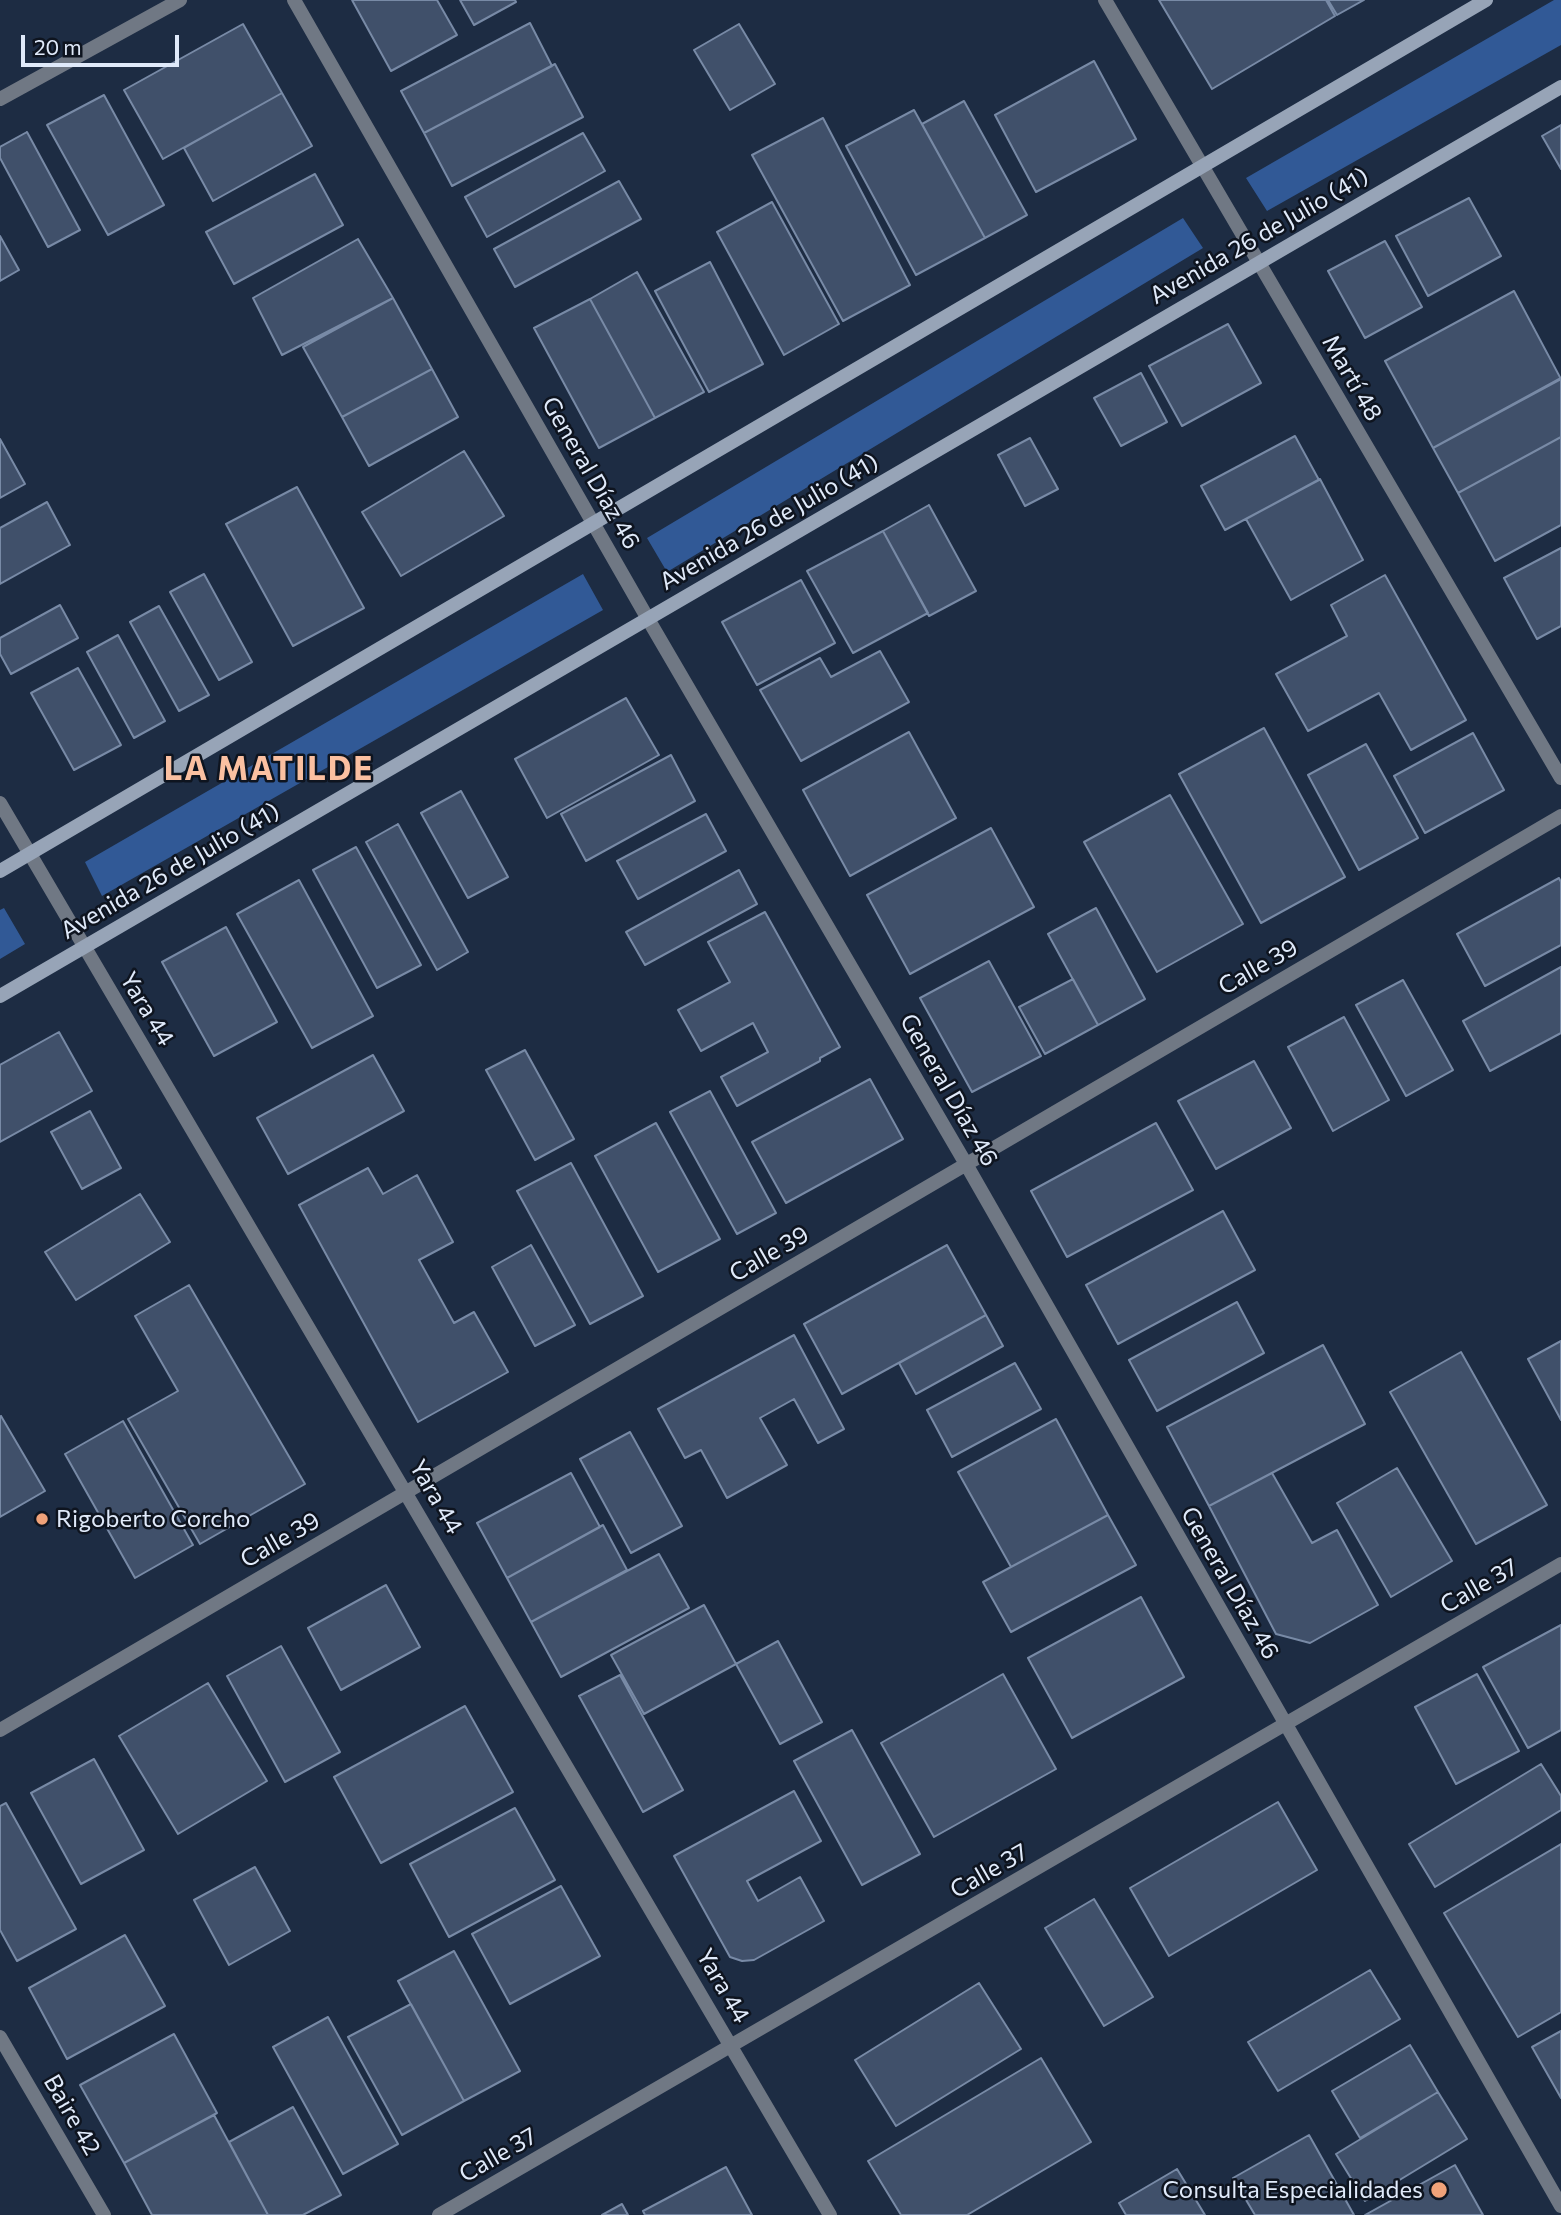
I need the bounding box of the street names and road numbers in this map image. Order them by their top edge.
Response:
street label: Avenida 26 de Julio (41) [1145,162,1373,310]
street label: Martí 48 [1316,330,1388,426]
street label: General Díaz 46 [536,392,646,554]
street label: Avenida 26 de Julio (41) [655,448,883,596]
street label: Avenida 26 de Julio (41) [56,797,284,945]
street label: Calle 39 [1213,933,1303,1001]
street label: Yara 44 [114,967,180,1051]
street label: General Díaz 46 [894,1009,1004,1171]
street label: Calle 39 [724,1220,814,1288]
street label: Yara 44 [403,1455,469,1539]
street label: General Díaz 46 [1175,1502,1285,1664]
street label: Calle 39 [235,1506,325,1574]
street label: Calle 37 [1435,1552,1523,1620]
street label: Calle 37 [945,1837,1033,1905]
street label: Yara 44 [690,1944,756,2028]
street label: Baire 42 [38,2070,106,2160]
street label: Calle 37 [454,2121,542,2189]

